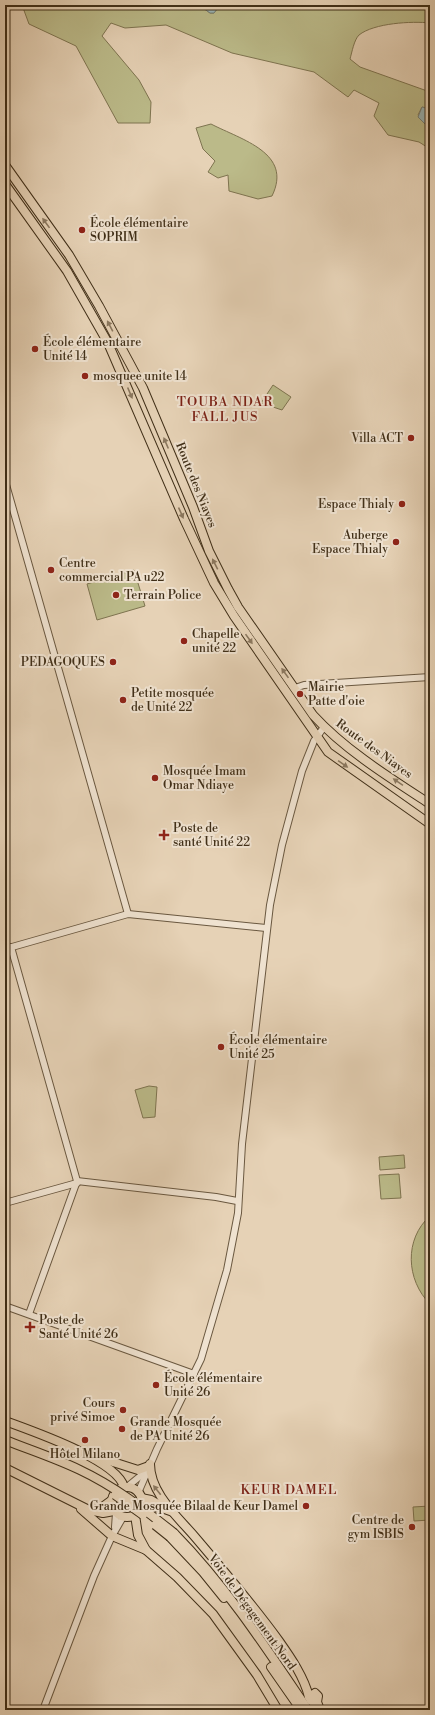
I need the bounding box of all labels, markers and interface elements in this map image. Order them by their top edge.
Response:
place label: École élémentaire SOPRIM [90,214,188,245]
one-way arrow [42,218,50,229]
marker: École élémentaire SOPRIM [77,225,87,235]
one-way arrow [107,320,113,332]
place label: École élémentaire Unité 14 [43,333,141,364]
marker: École élémentaire Unité 14 [30,344,40,354]
place label: mosquee unite 14 [93,369,187,384]
marker: mosquee unite 14 [80,371,90,381]
one-way arrow [127,387,133,399]
district label: TOUBA NDAR FALL JUS [177,394,273,425]
place label: Villa ACT [350,431,404,446]
marker: Villa ACT [406,433,416,443]
one-way arrow [163,438,169,449]
street label: Route des Niayes [172,440,220,530]
place label: Espace Thialy [318,497,394,512]
marker: Espace Thialy [397,499,407,509]
one-way arrow [178,507,184,518]
place label: Auberge Espace Thialy [312,528,388,557]
marker: Auberge Espace Thialy [391,537,401,547]
place label: Centre commercial PA u22 [59,556,165,585]
one-way arrow [212,558,218,569]
marker: Centre commercial PA u22 [46,565,56,575]
place label: Terrain Police [124,588,201,603]
marker: Terrain Police [111,590,121,600]
place label: Chapelle unité 22 [192,627,240,656]
one-way arrow [245,633,253,644]
marker: Chapelle unité 22 [179,636,189,646]
place label: PEDAGOQUES [21,655,105,670]
marker: PEDAGOQUES [108,657,118,667]
one-way arrow [281,668,289,678]
place label: Mairie Patte d'oie [308,680,365,709]
place label: Petite mosquée de Unité 22 [131,686,214,715]
marker: Mairie Patte d'oie [295,689,305,699]
marker: Petite mosquée de Unité 22 [118,695,128,705]
street label: Route des Niayes [333,716,415,782]
one-way arrow [338,760,348,768]
place label: Mosquée Imam Omar Ndiaye [163,764,247,793]
marker: Mosquée Imam Omar Ndiaye [150,773,160,783]
one-way arrow [392,778,403,786]
place label: Poste de santé Unité 22 [173,821,250,850]
marker: Poste de santé Unité 22 [158,829,170,841]
place label: École élémentaire Unité 25 [229,1031,327,1062]
marker: École élémentaire Unité 25 [216,1042,226,1052]
place label: Poste de Santé Unité 26 [39,1313,118,1342]
marker: Poste de Santé Unité 26 [24,1321,36,1333]
place label: École élémentaire Unité 26 [164,1369,262,1400]
marker: École élémentaire Unité 26 [151,1380,161,1390]
place label: Cours privé Simoe [50,1396,115,1425]
marker: Cours privé Simoe [118,1405,128,1415]
place label: Grande Mosquée de PA Unité 26 [130,1415,222,1444]
marker: Grande Mosquée de PA Unité 26 [117,1424,127,1434]
marker: Hôtel Milano [80,1435,90,1445]
place label: Hôtel Milano [50,1447,121,1462]
district label: KEUR DAMEL [241,1482,337,1498]
one-way arrow [153,1484,161,1495]
place label: Grande Mosquée Bilaal de Keur Damel [90,1499,298,1514]
marker: Grande Mosquée Bilaal de Keur Damel [301,1501,311,1511]
place label: Centre de gym ISBIS [348,1513,404,1542]
marker: Centre de gym ISBIS [407,1522,417,1532]
street label: Voie de Dégagement Nord [204,1550,299,1673]

